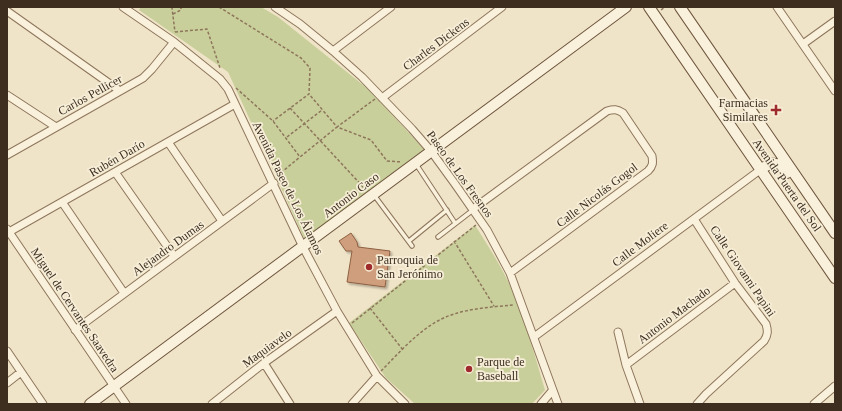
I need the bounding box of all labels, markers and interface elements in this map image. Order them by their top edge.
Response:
street label: Charles Dickens [400,14,472,73]
street label: Carlos Pellicer [56,72,124,118]
place label: Farmacias Similares [719,96,768,124]
marker: Farmacias Similares [771,105,781,115]
street label: Avenida Paseo de Los Álamos [250,119,327,257]
street label: Paseo de Los Fresnos [424,128,496,220]
street label: Avenida Puerta del Sol [750,136,825,235]
street label: Rubén Darío [87,137,147,179]
street label: Calle Nicolás Gogol [554,160,641,230]
street label: Antonio Caso [320,169,382,221]
street label: Alejandro Dumas [130,217,207,279]
street label: Calle Moliere [609,218,671,270]
street label: Calle Giovanni Papini [707,223,779,320]
street label: Miguel de Cervantes Saavedra [28,245,122,375]
place label: Parroquia de San Jerónimo [377,253,443,281]
marker: Parroquia de San Jerónimo [364,262,374,272]
street label: Antonio Machado [635,283,713,347]
street label: Maquiavelo [240,325,294,371]
place label: Parque de Baseball [477,355,525,383]
marker: Parque de Baseball [464,364,474,374]

